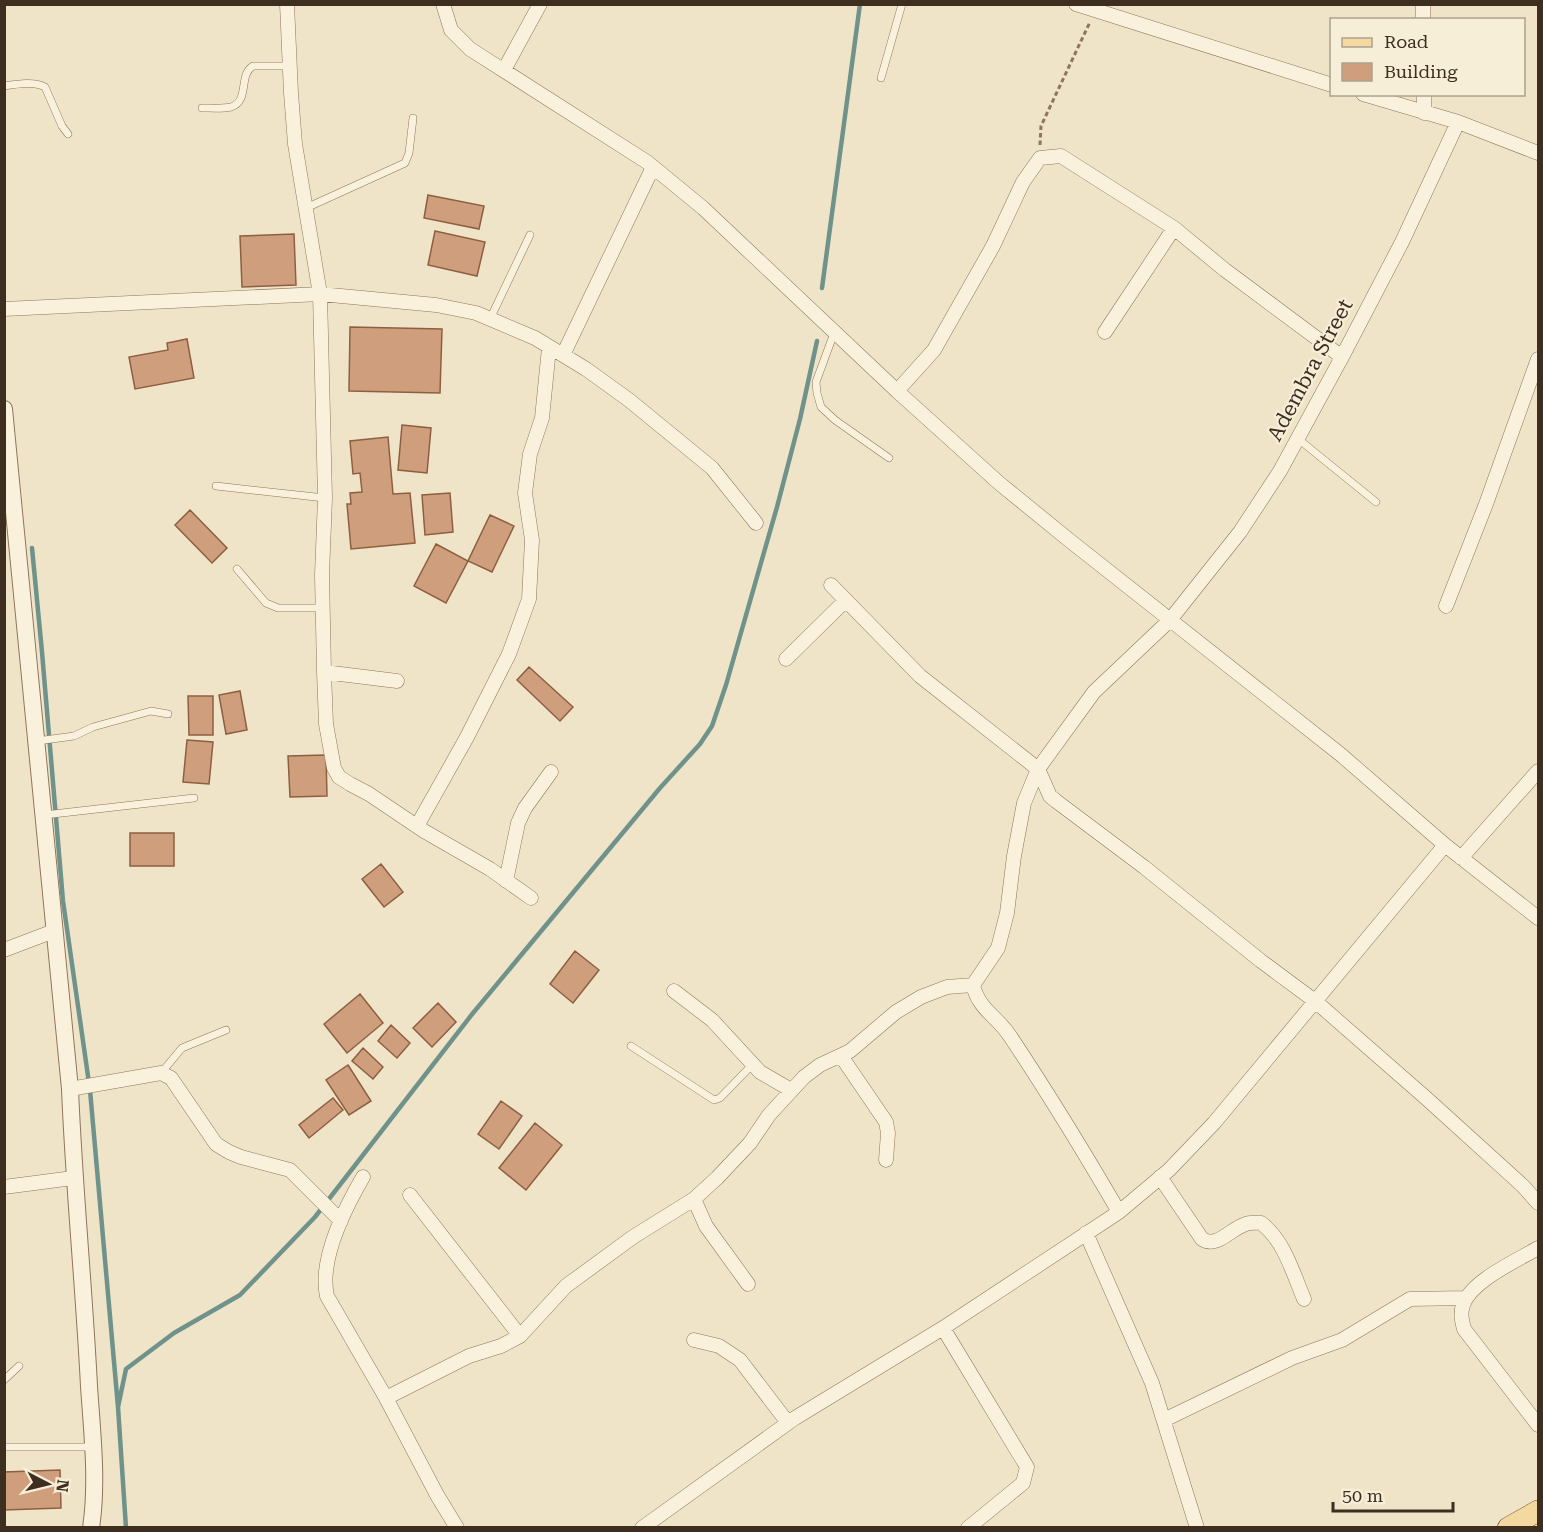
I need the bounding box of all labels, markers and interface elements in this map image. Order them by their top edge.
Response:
legend [1330,18,1525,96]
text: Road [1384,31,1429,52]
text: Building [1384,61,1458,82]
street label: Adembra Street [1262,295,1358,445]
north arrow [18,1454,78,1514]
scale bar [1333,1475,1453,1513]
text: N [52,1478,73,1493]
text: 50 m [1342,1485,1383,1506]

